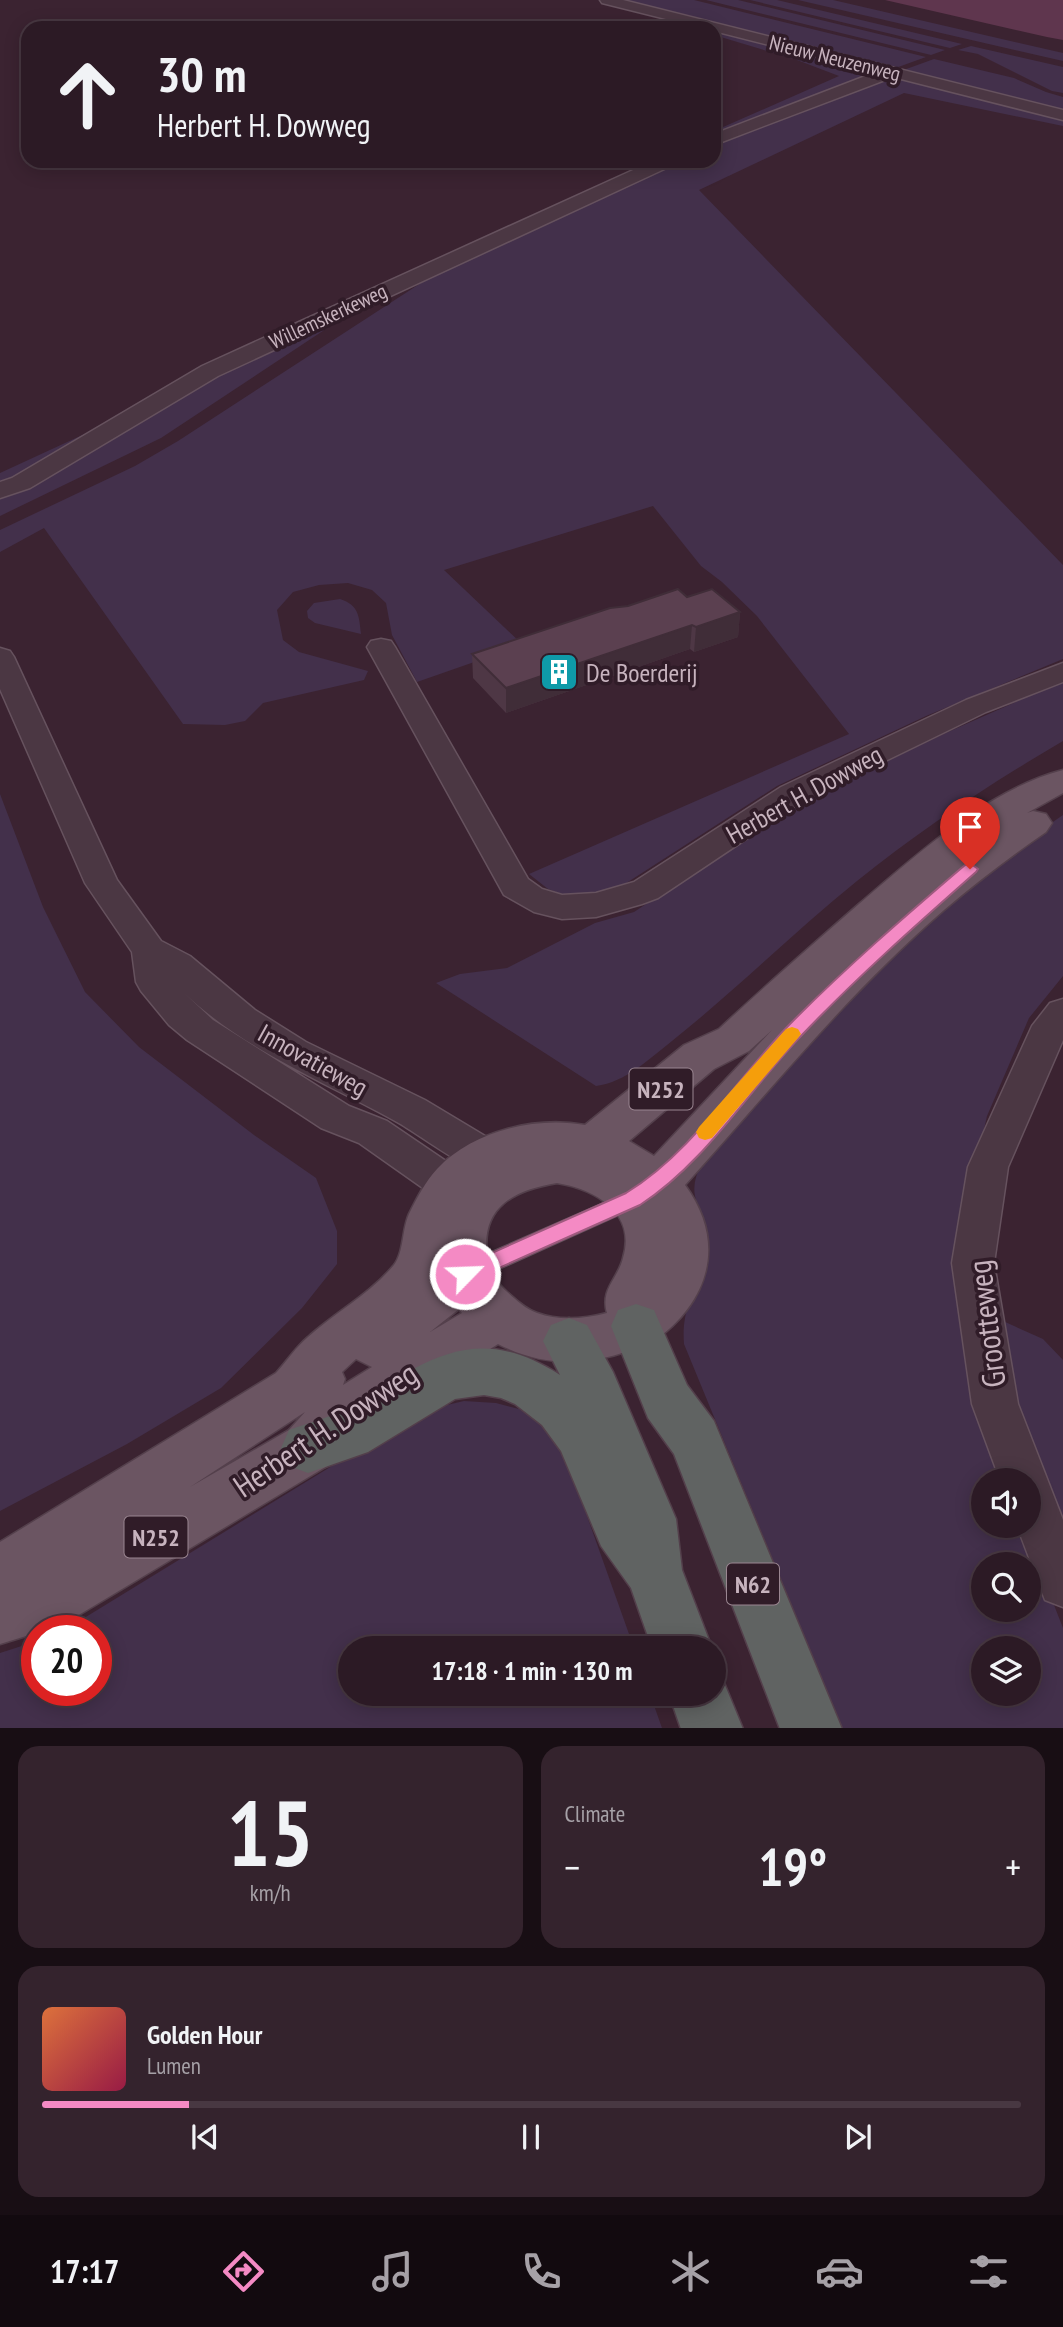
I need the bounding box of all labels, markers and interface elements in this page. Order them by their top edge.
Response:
street label: Nieuw Neuzenweg [767,29,903,87]
text: 30 m [157,42,246,106]
icon: ahead [42,49,133,140]
text: Herbert H. Dowweg [157,104,371,146]
street label: Willemskerkeweg [265,277,391,355]
building icon: De Boerderij [538,651,580,693]
place label: De Boerderij [586,656,698,689]
street label: Herbert H. Dowweg [720,737,888,851]
pin [940,797,1000,869]
icon: arrive [951,808,989,846]
street label: Innovatieweg [252,1016,374,1104]
road number: N252 [630,1069,692,1110]
position arrow [428,1237,502,1311]
street label: Grootteweg [957,1258,1015,1390]
street label: Herbert H. Dowweg [225,1352,425,1506]
map controls [971,1468,1041,1706]
button: sound [971,1468,1041,1538]
road number: N252 [124,1517,188,1558]
button: search [971,1552,1041,1622]
road number: N62 [727,1564,779,1604]
speed limit sign: 20 [21,1615,112,1706]
button: layers [971,1636,1041,1706]
text: 17:18 · 1 min · 130 m [432,1654,632,1687]
text: 15 [227,1773,314,1891]
text: Climate [565,1799,625,1828]
text: 19° [758,1833,827,1900]
text: − [565,1842,580,1891]
text: + [1005,1842,1021,1891]
text: km/h [250,1878,291,1907]
text: Golden Hour [147,2018,262,2051]
text: Lumen [147,2051,201,2080]
icon: previous [186,2118,224,2156]
icon: pause [512,2118,550,2156]
icon: next [839,2118,877,2156]
icon: directions [219,2247,268,2296]
icon: music [368,2247,417,2296]
icon: phone [517,2247,566,2296]
icon: climate [666,2247,715,2296]
icon: car [815,2247,864,2296]
icon: filters [964,2247,1013,2296]
text: 17:17 [50,2250,119,2292]

